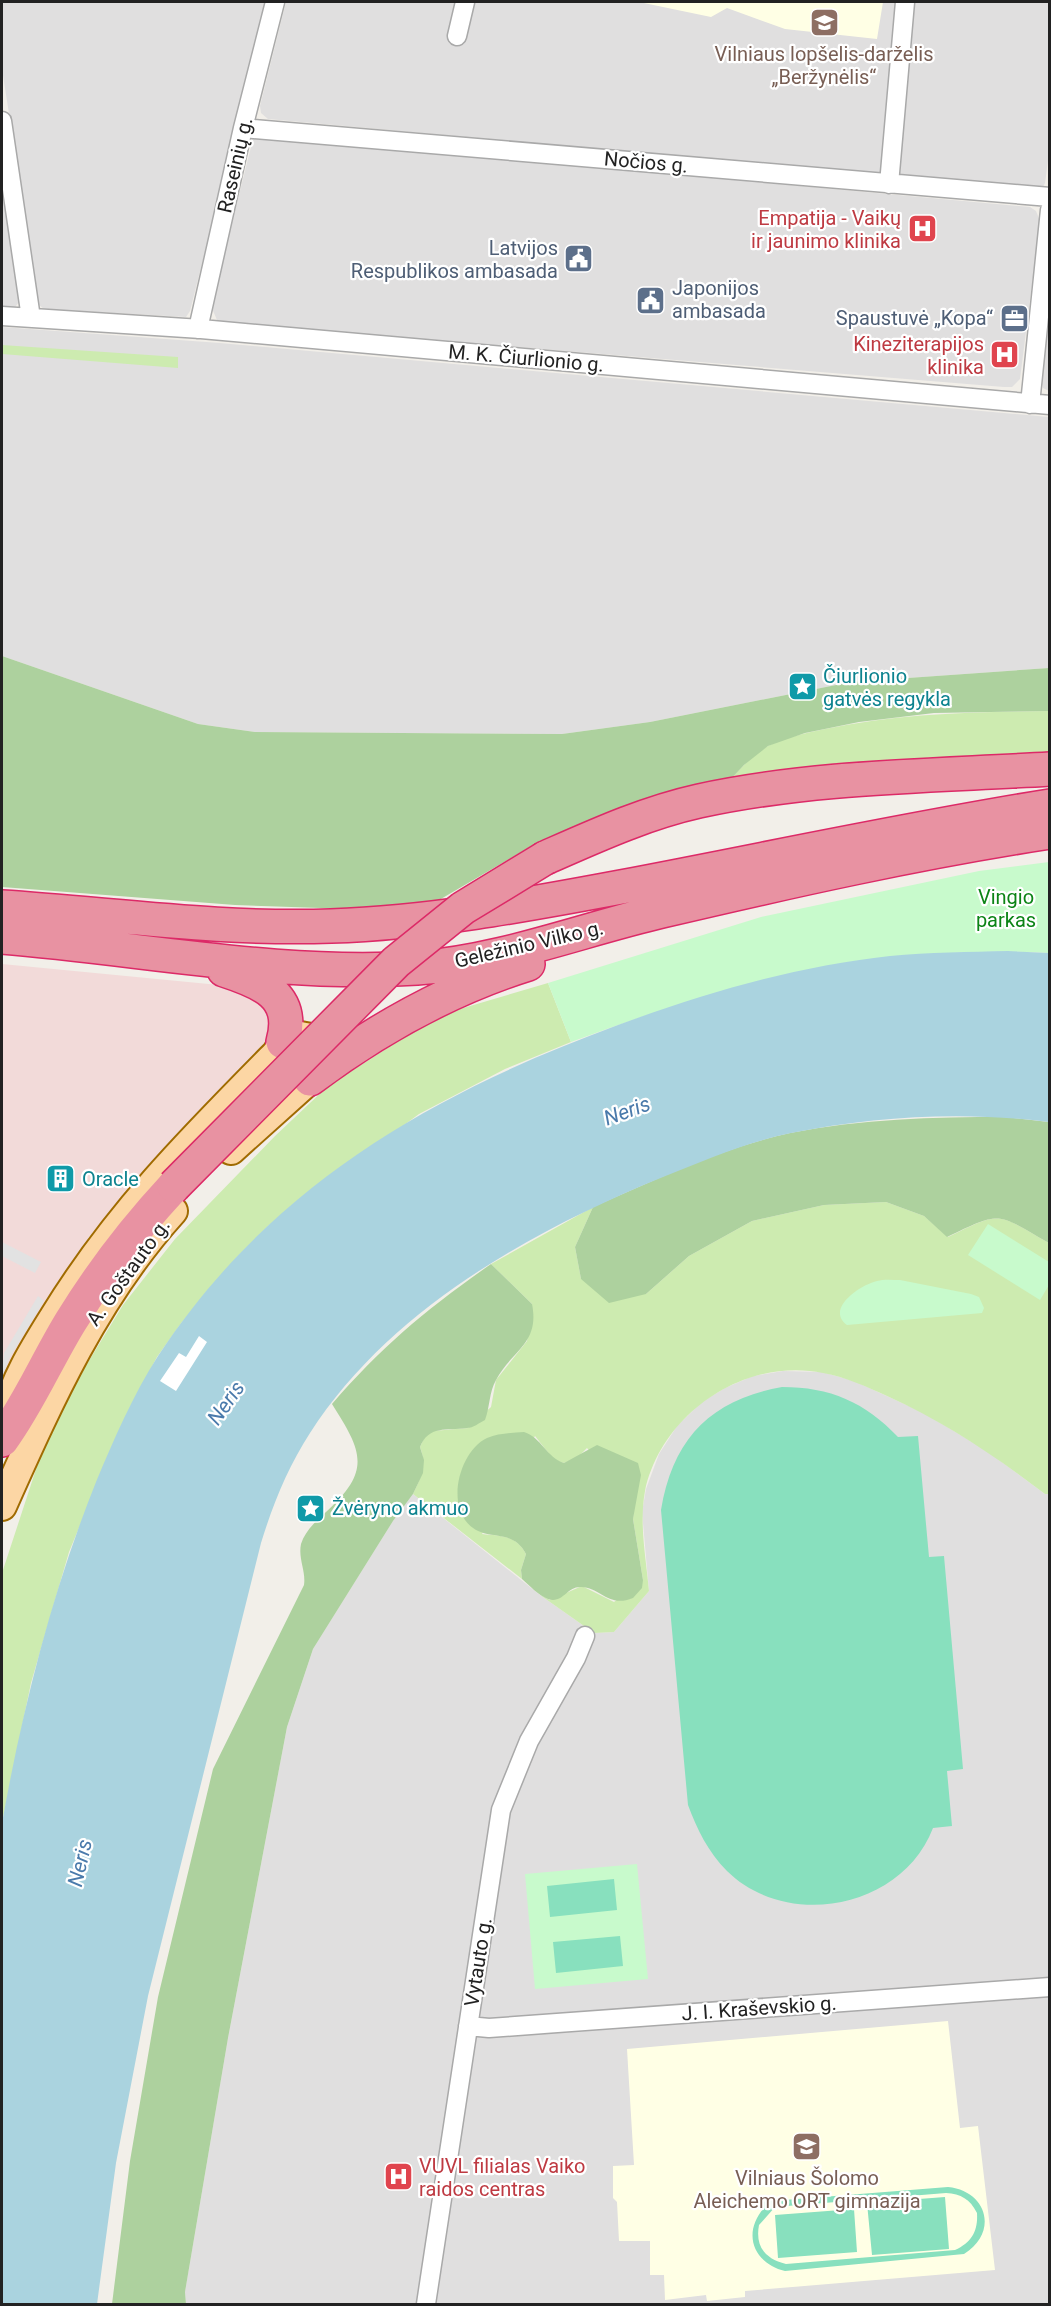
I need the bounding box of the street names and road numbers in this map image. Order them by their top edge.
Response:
street label: Raseinių g. [212,115,258,215]
street label: Nočios g. [603,146,689,178]
street label: M. K. Čiurlionio g. [447,339,605,377]
street label: Geležinio Vilko g. [452,915,606,973]
street label: A. Goštauto g. [81,1214,175,1330]
street label: Vytauto g. [459,1916,497,2008]
street label: J. I. Kraševskio g. [681,1991,837,2025]

